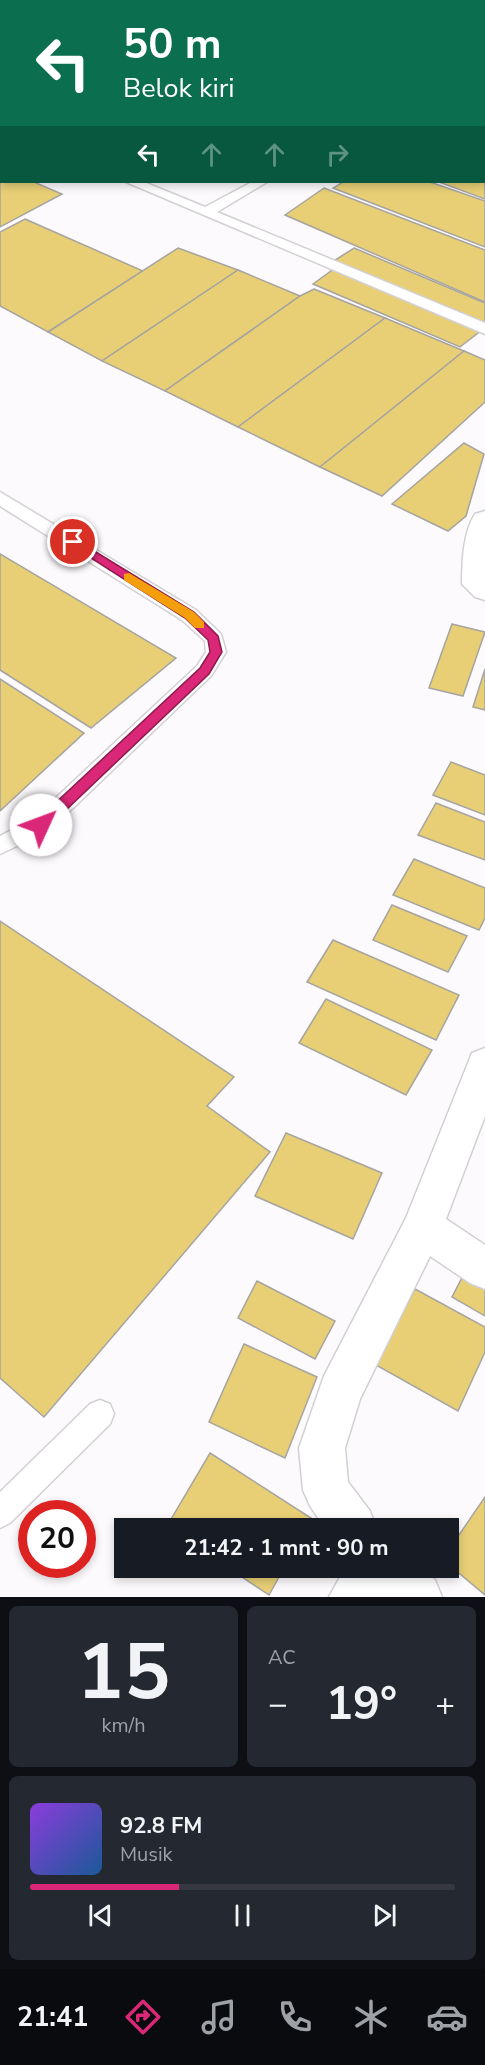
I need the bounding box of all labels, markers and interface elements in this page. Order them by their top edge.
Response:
text: 50 m [123,16,222,73]
icon: left [24,24,102,102]
text: Belok kiri [123,70,235,107]
icon: left [132,138,165,171]
icon: ahead [195,138,228,171]
icon: ahead [258,138,291,171]
icon: right [321,138,354,171]
pin [47,516,98,567]
icon: arrive [56,525,89,558]
position arrow [9,793,73,857]
speed limit sign: 20 [18,1500,96,1578]
text: 21:42 · 1 mnt · 90 m [184,1533,389,1563]
text: 15 [77,1619,170,1726]
text: AC [268,1644,296,1671]
text: 19° [326,1674,397,1735]
text: − [268,1682,288,1727]
text: + [435,1682,455,1727]
text: km/h [101,1712,146,1739]
text: 92.8 FM [120,1811,202,1841]
text: Musik [120,1841,173,1868]
icon: previous [84,1899,117,1932]
icon: pause [226,1899,259,1932]
icon: next [368,1899,401,1932]
icon: directions [122,1996,164,2038]
icon: music [198,1996,240,2038]
icon: phone [274,1996,316,2038]
icon: climate [350,1996,392,2038]
icon: car [426,1996,468,2038]
text: 21:41 [17,1999,88,2036]

